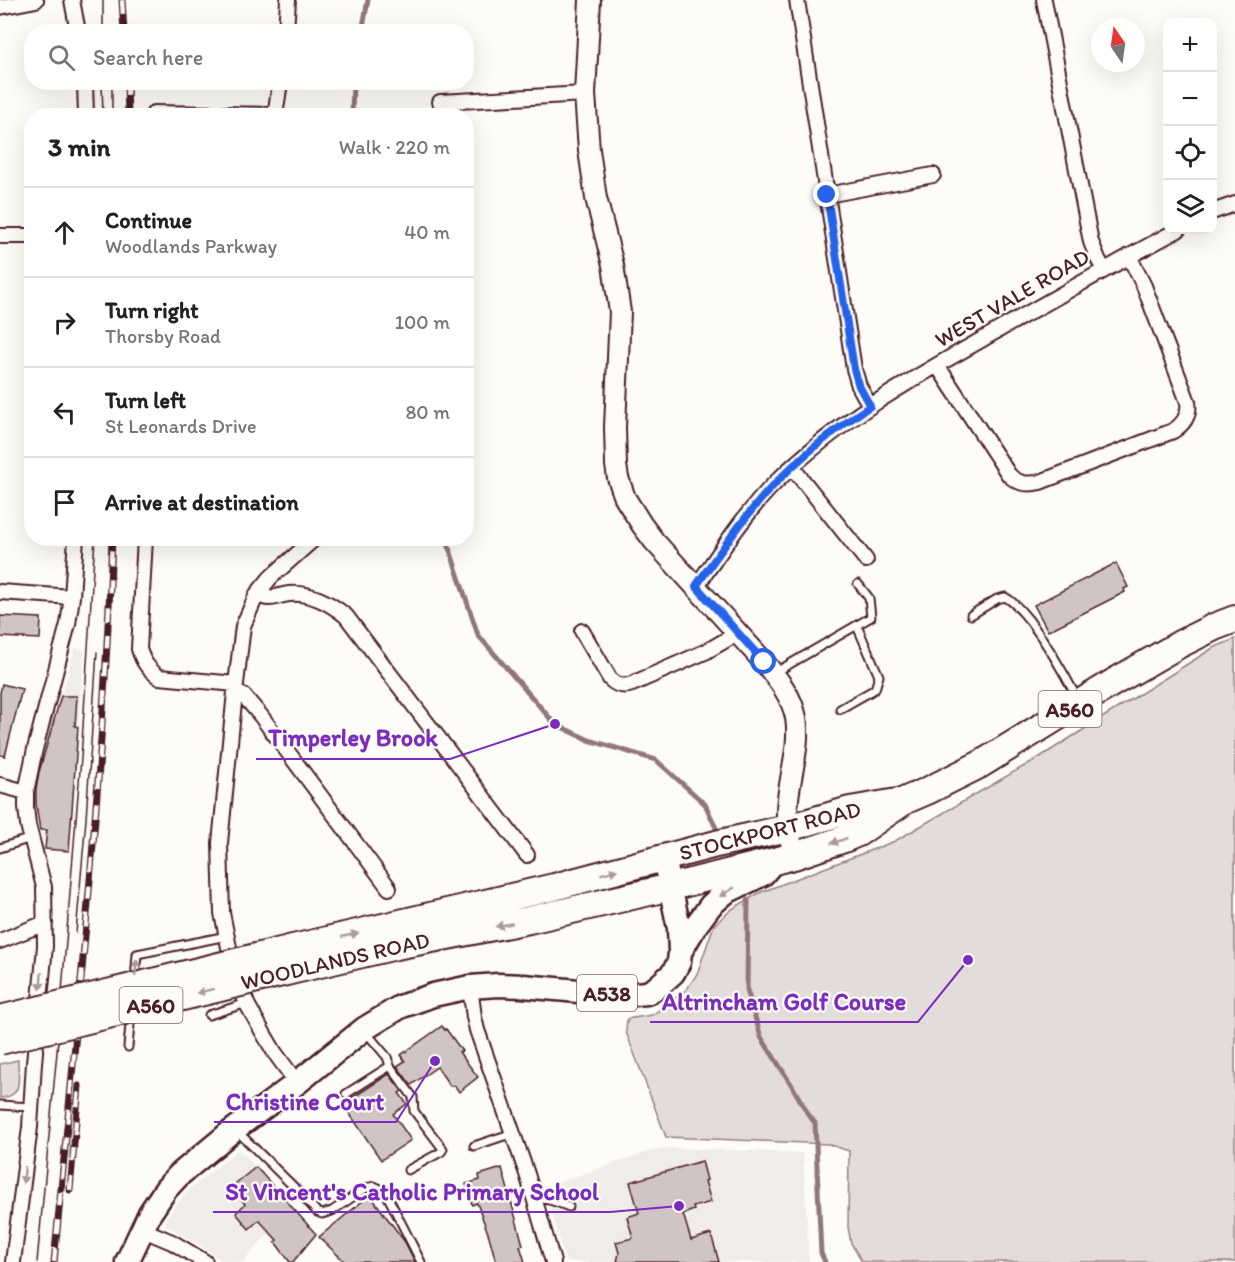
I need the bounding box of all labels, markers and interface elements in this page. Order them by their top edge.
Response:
north arrow [1091,18,1145,72]
map controls [1163,18,1217,234]
button: + [1163,18,1217,72]
search box [24,24,474,90]
icon: search [45,41,78,74]
text: Search here [93,44,203,71]
button: − [1163,72,1217,126]
button: locate [1163,126,1217,180]
text: 3 min [48,131,110,163]
text: Walk · 220 m [339,135,450,159]
button: layers [1163,180,1217,234]
route end [813,181,839,207]
text: Continue [105,207,192,234]
icon: ahead [48,216,81,249]
text: 40 m [404,220,450,244]
text: Woodlands Parkway [105,234,277,258]
street label: WEST VALE ROAD [930,243,1094,353]
text: Turn right [105,297,199,324]
icon: right [48,306,81,339]
text: 100 m [395,310,450,334]
text: Thorsby Road [105,324,221,348]
text: Turn left [105,387,186,414]
icon: left [48,396,81,429]
text: 80 m [405,400,450,424]
text: St Leonards Drive [105,414,257,438]
icon: arrive [48,486,81,519]
text: Arrive at destination [105,489,299,516]
route start [750,648,776,674]
road number: A560 [1038,691,1102,727]
callout: Timperley Brook [256,717,450,759]
text: Timperley Brook [267,723,438,753]
street label: STOCKPORT ROAD [676,795,864,867]
one-way arrow [829,836,847,846]
one-way arrow [601,867,619,876]
one-way arrow [719,887,735,898]
one-way arrow [494,921,513,930]
street label: WOODLANDS ROAD [238,926,432,996]
one-way arrow [341,930,360,939]
one-way arrow [131,958,141,977]
one-way arrow [36,972,46,991]
road number: A538 [577,975,637,1011]
callout: Altrincham Golf Course [650,980,918,1022]
road number: A560 [120,987,182,1023]
one-way arrow [196,987,214,997]
text: Altrincham Golf Course [661,987,906,1016]
callout: Christine Court [214,1080,396,1122]
text: Christine Court [226,1087,384,1116]
one-way arrow [19,1166,29,1185]
callout: St Vincent's Catholic Primary School [213,1170,610,1212]
text: St Vincent's Catholic Primary School [225,1177,599,1207]

